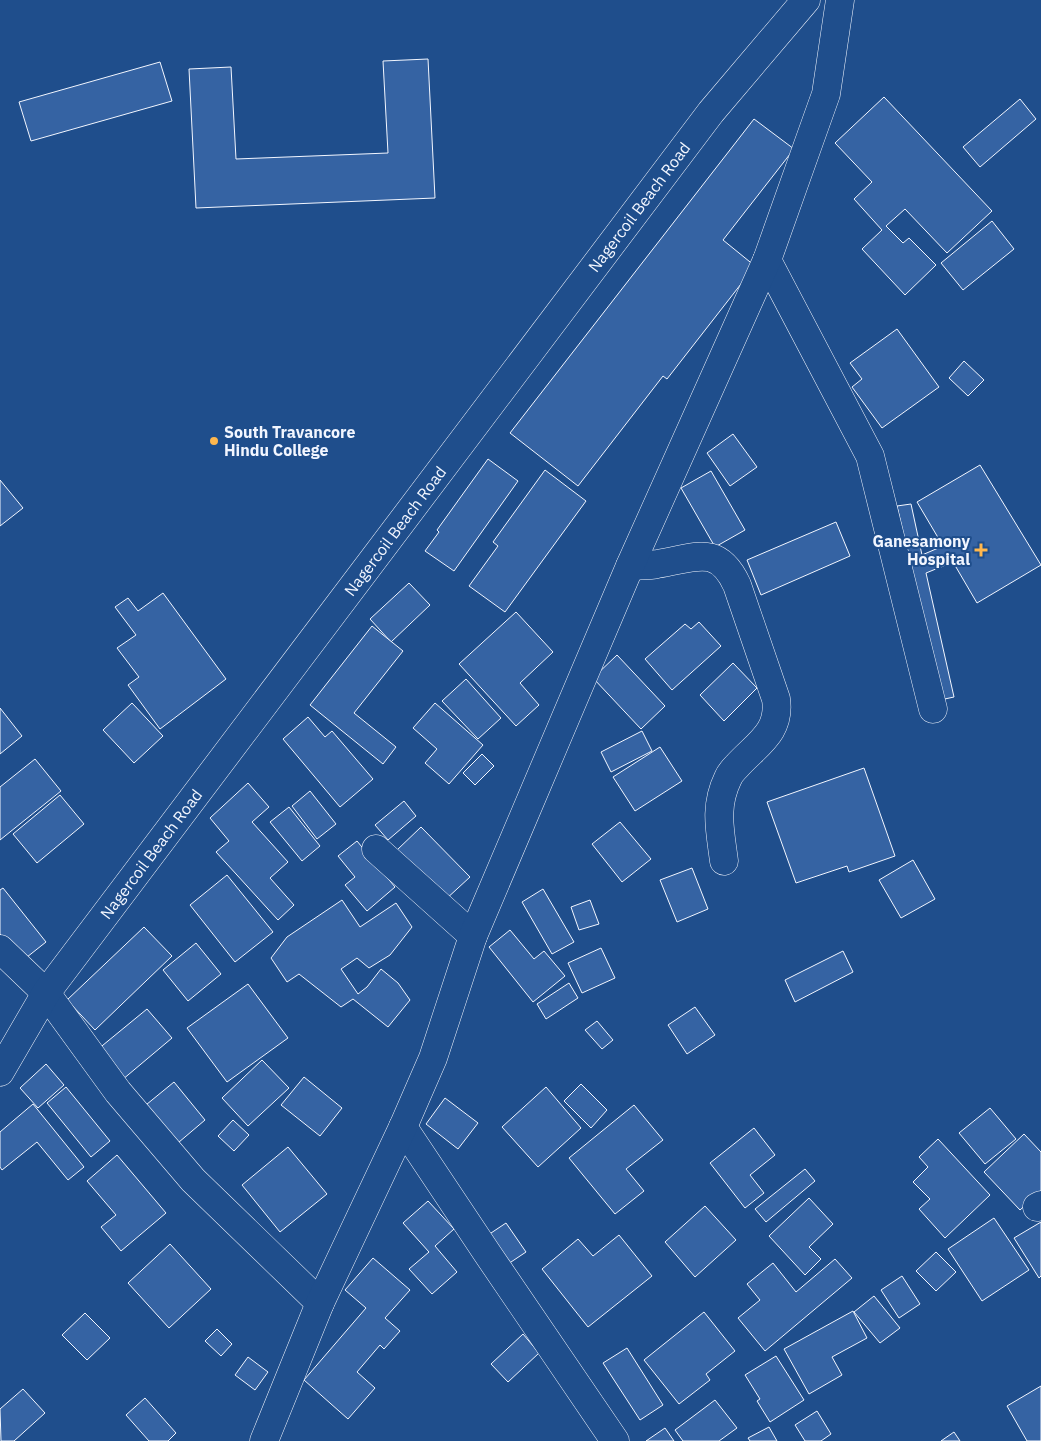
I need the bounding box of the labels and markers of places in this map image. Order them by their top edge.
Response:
place label: South Travancore Hindu College [224,422,356,460]
marker: South Travancore Hindu College [208,435,220,447]
place label: Ganesamony Hospital [872,531,970,569]
marker: Ganesamony Hospital [974,543,988,557]

